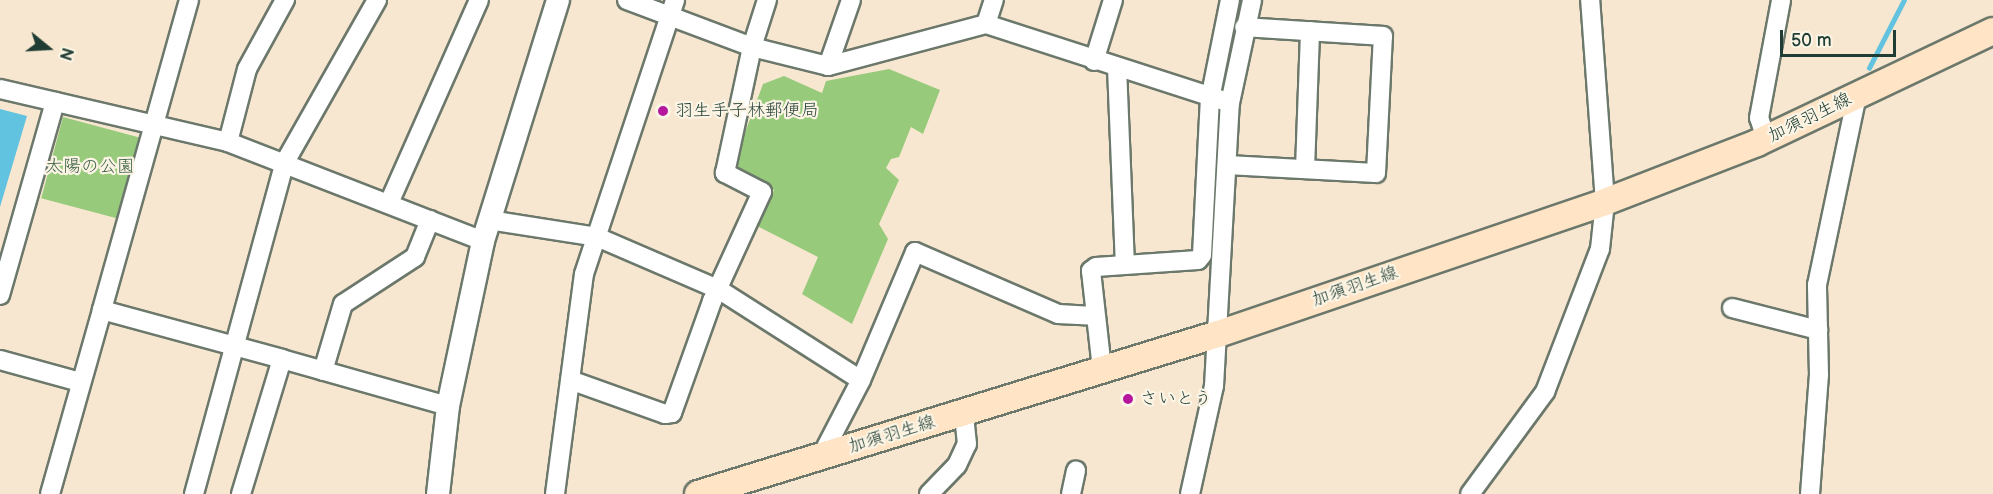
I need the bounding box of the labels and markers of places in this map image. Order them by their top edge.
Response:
place label: 羽生手子林郵便局 [675,100,819,122]
marker: 羽生手子林郵便局 [656,104,670,118]
place label: さいとう [1140,388,1212,410]
marker: さいとう [1121,392,1135,406]

